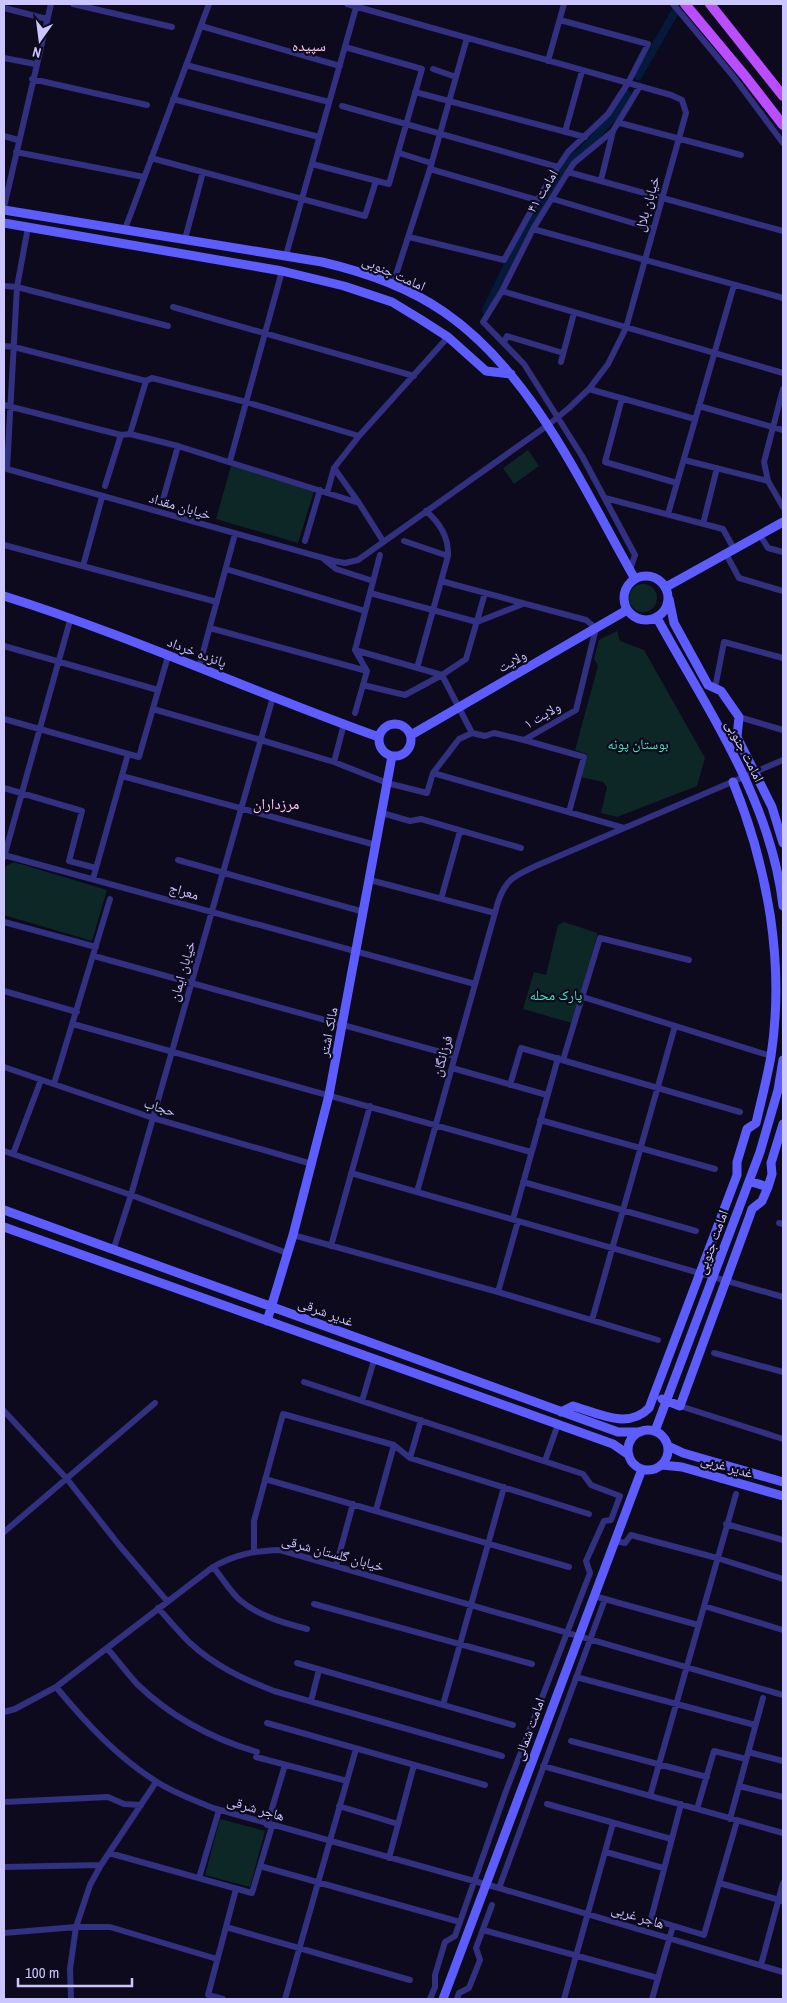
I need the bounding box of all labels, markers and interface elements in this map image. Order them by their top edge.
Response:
north arrow [15,15,65,65]
district label: سپیده [292,35,326,56]
text: N [31,43,43,62]
street label: امامت ۴۱ [522,166,562,216]
street label: خیابان بلال [630,174,664,234]
street label: امامت جنوبی [360,251,428,295]
street label: خیابان مقداد [147,489,213,523]
street label: پانزده خرداد [165,632,229,672]
street label: ولایت [494,646,530,676]
street label: ولایت ۱ [520,697,564,733]
street label: امامت جنوبی [722,717,768,785]
park label: بوستان پونه [607,735,669,753]
district label: مرزداران [253,793,299,814]
street label: معراج [167,878,201,905]
street label: خیابان ایمان [165,939,199,1003]
park label: پارک محله [530,986,582,1004]
street label: مالک اشتر [314,1006,342,1059]
street label: فرزانگان [428,1033,457,1079]
street label: حجاب [142,1094,178,1120]
street label: امامت جنوبی [692,1207,732,1277]
street label: غدیر شرقی [296,1294,356,1330]
street label: غدیر غربی [699,1450,755,1482]
street label: خیابان گلستان شرقی [280,1531,386,1575]
street label: امامت شمالی [509,1695,549,1763]
street label: هاجر شرقی [225,1791,287,1825]
street label: هاجر غربی [609,1899,667,1933]
scale bar [18,1956,131,1988]
text: 100 m [25,1962,59,1983]

